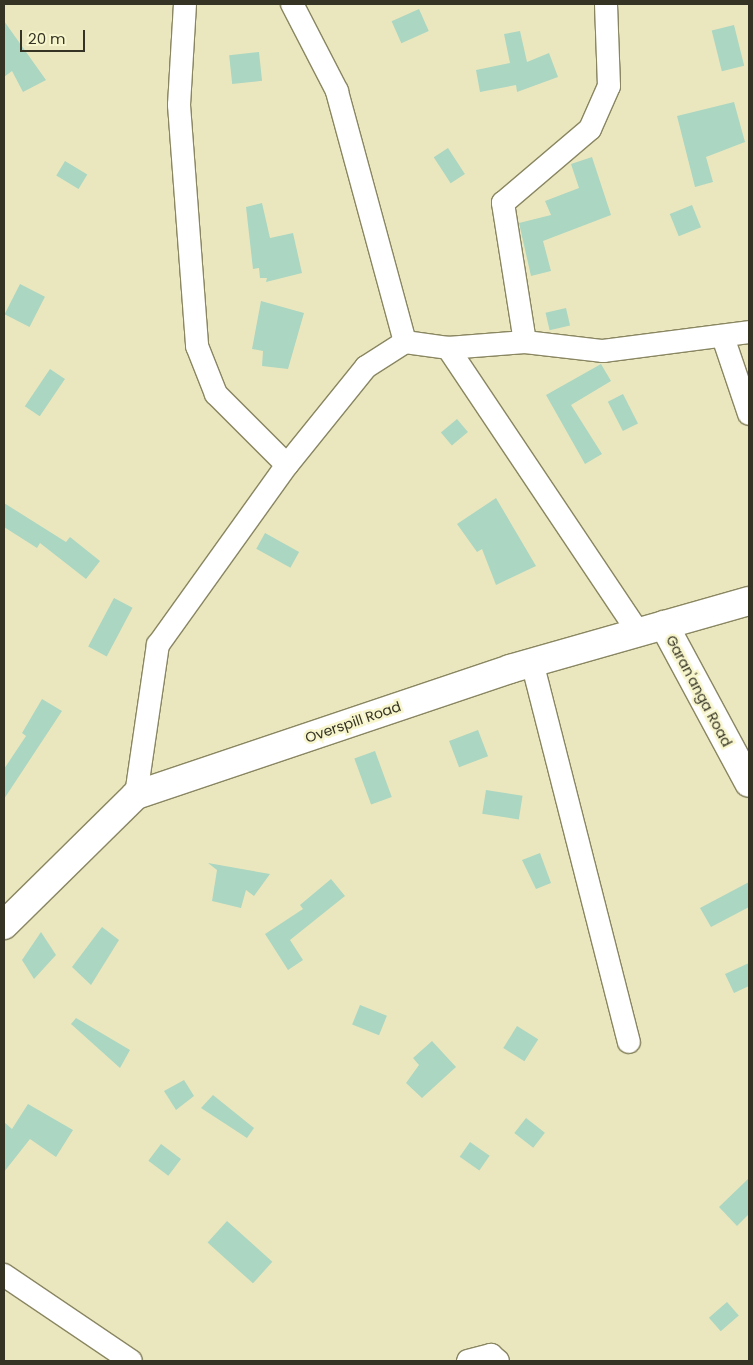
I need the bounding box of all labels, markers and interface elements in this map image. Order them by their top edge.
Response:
scale bar [22,20,88,52]
text: 20 m [28,28,66,49]
street label: Garan'anga Road [663,632,735,750]
street label: Overspill Road [303,698,403,746]

